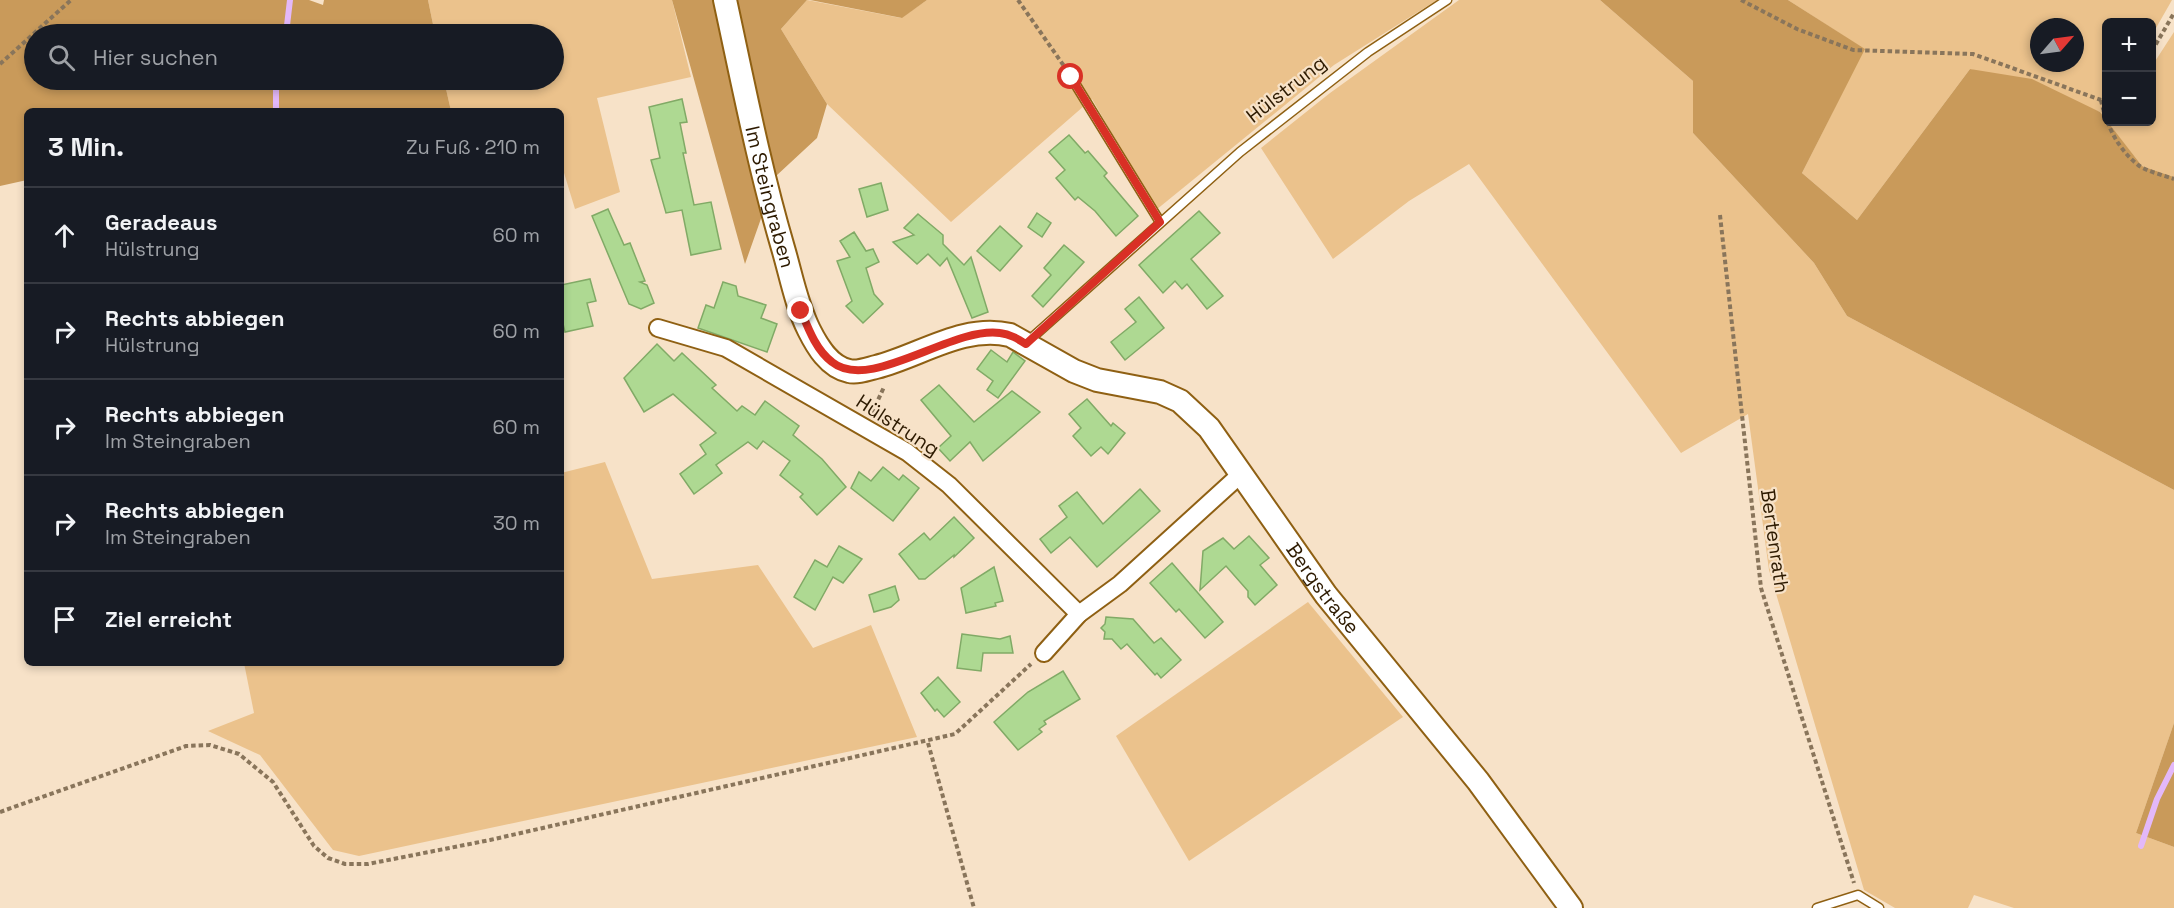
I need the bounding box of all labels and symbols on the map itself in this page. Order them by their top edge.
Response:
north arrow [2030,18,2084,72]
street label: Hülstrung [1241,50,1331,128]
route start [1057,63,1083,89]
street label: Im Steingraben [739,123,801,271]
route end [787,297,813,323]
street label: Hülstrung [851,388,945,462]
street label: Bertenrath [1755,487,1795,595]
street label: Bergstraße [1280,538,1366,639]

